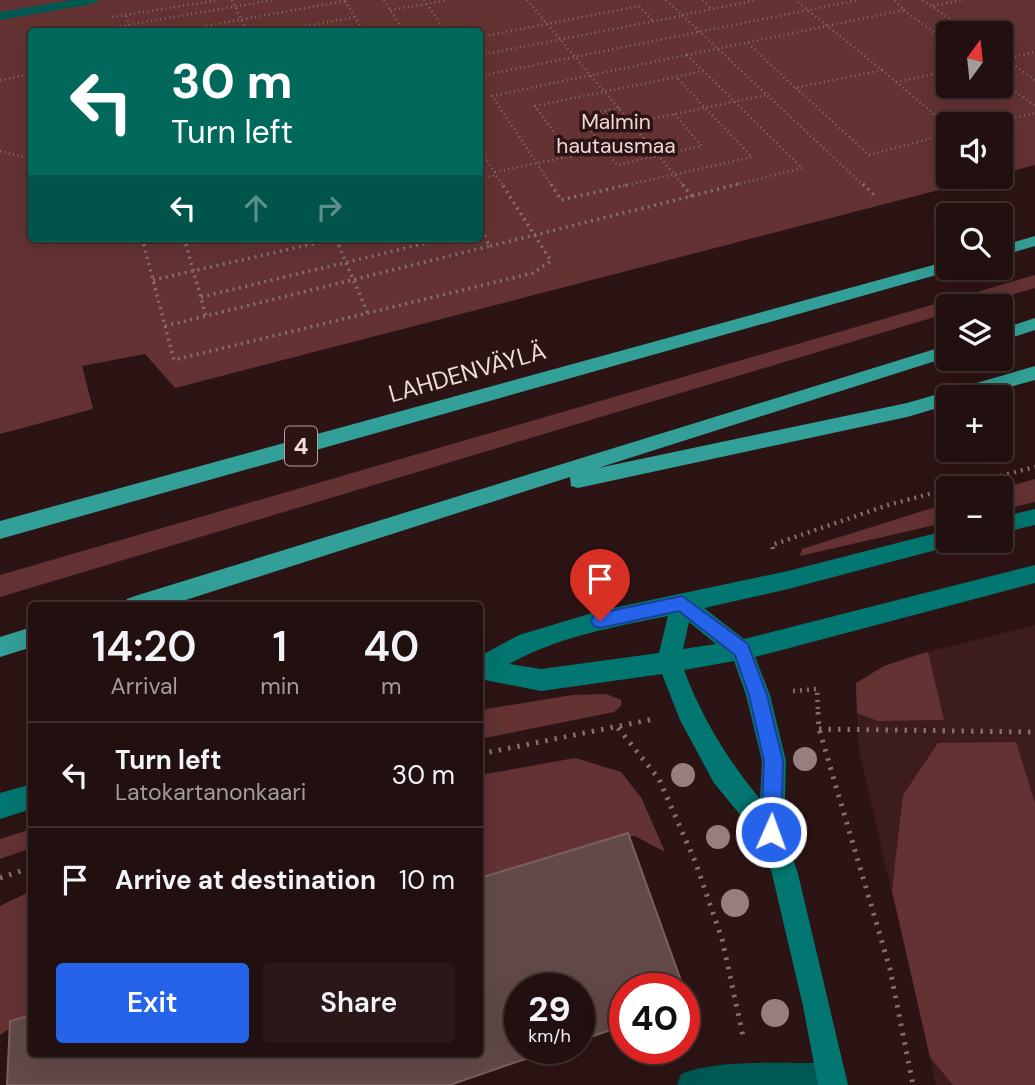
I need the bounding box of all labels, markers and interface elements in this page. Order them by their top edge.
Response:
north arrow [936,21,1013,98]
map controls [936,21,1013,553]
text: 30 m [171,49,293,113]
icon: left [56,56,147,147]
park label: Malmin hautausmaa [556,108,676,160]
text: Turn left [171,111,293,153]
button: sound [936,112,1013,189]
icon: left [164,189,202,227]
icon: ahead [237,189,275,227]
icon: right [310,189,348,227]
button: search [936,203,1013,280]
button: layers [936,294,1013,371]
street label: LAHDENVÄYLÄ [385,335,549,409]
button: + [936,385,1013,462]
road number: 4 [285,426,317,466]
button: − [936,476,1013,553]
pin [570,549,630,621]
icon: arrive [581,560,619,598]
text: 14:20 [92,619,196,674]
text: 1 [273,619,287,674]
text: 40 [363,619,419,674]
text: Arrival [111,671,178,701]
text: min [260,671,299,701]
text: m [381,671,401,701]
text: Turn left [115,743,222,777]
icon: left [56,756,94,794]
text: 30 m [392,758,455,792]
text: Latokartanonkaari [115,777,306,807]
position arrow [734,795,808,869]
icon: arrive [56,861,94,899]
text: Arrive at destination [115,863,376,897]
text: 10 m [399,863,455,897]
button: Exit [56,963,249,1043]
button: Share [263,963,455,1043]
speed limit sign: 40 [609,973,700,1064]
text: 29 [528,986,571,1032]
text: km/h [528,1024,571,1048]

